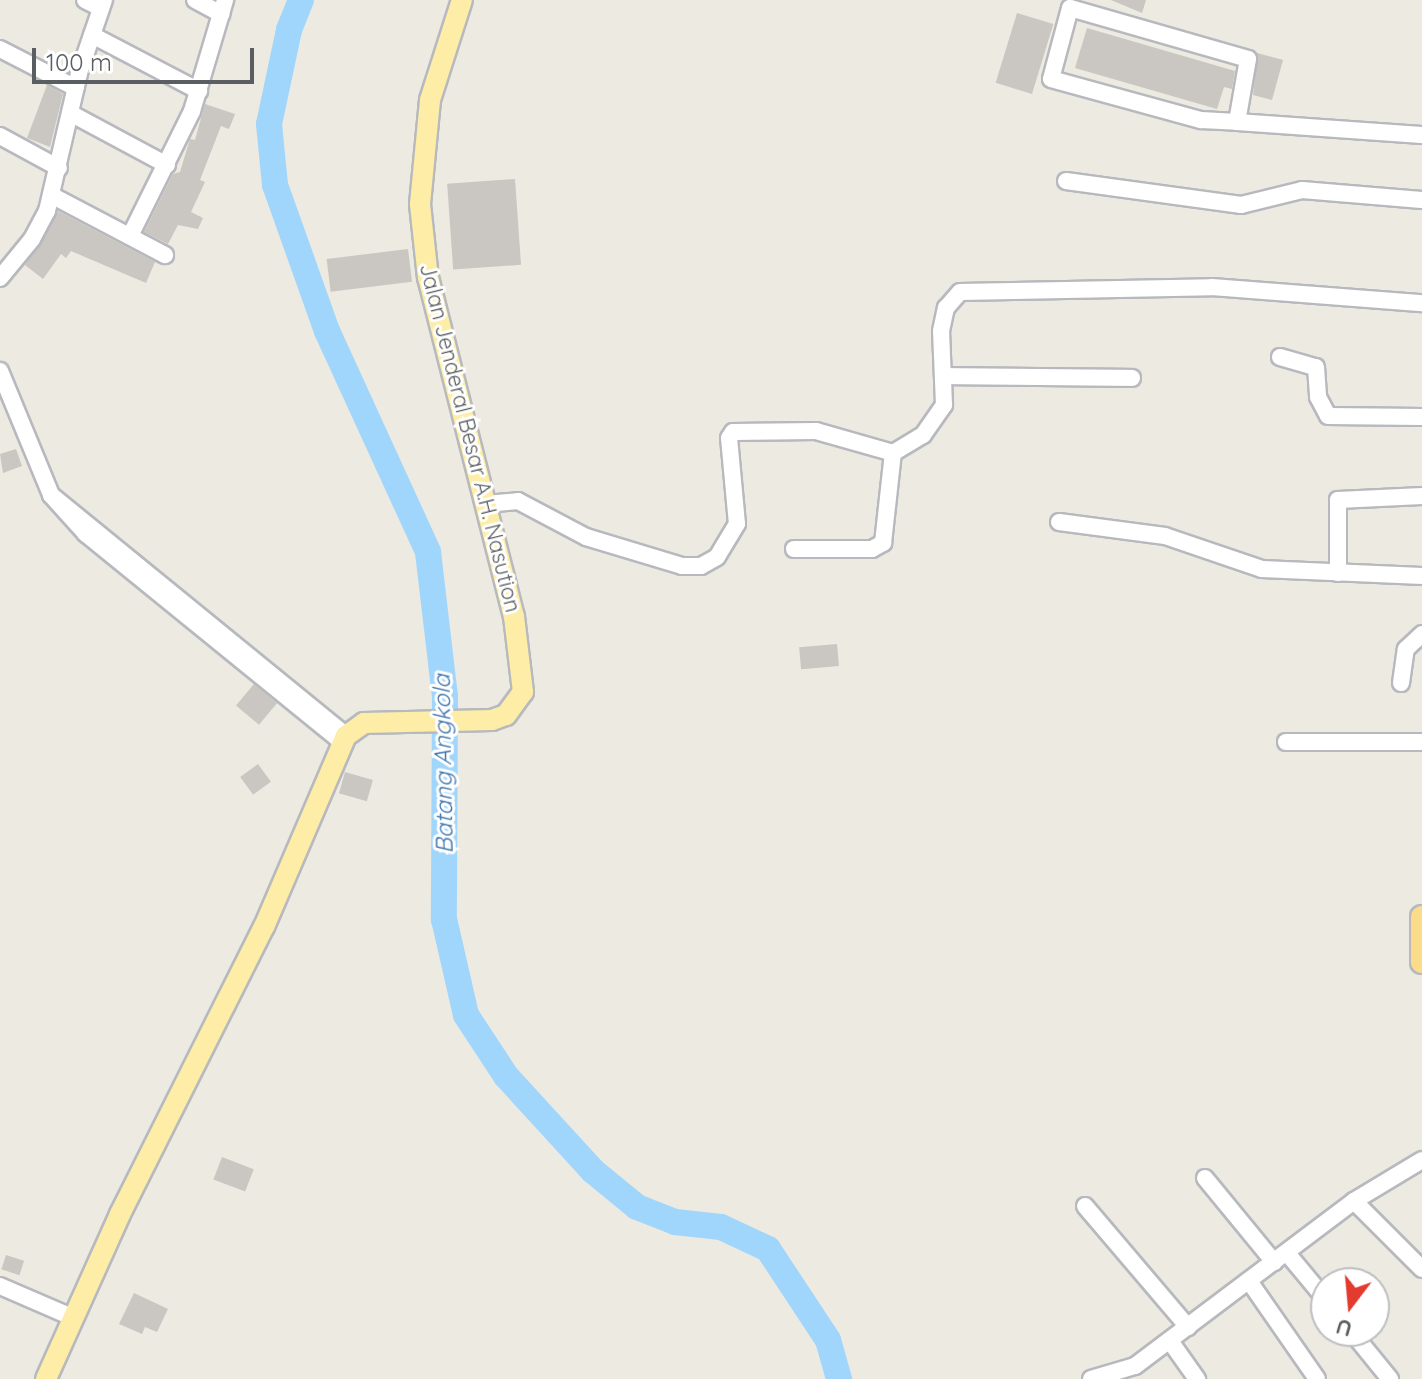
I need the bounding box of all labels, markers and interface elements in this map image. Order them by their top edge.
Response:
scale bar [36,32,258,82]
text: 100 m [46,47,112,77]
street label: Jalan Jenderal Besar A.H. Nasution [414,261,526,615]
water label: Batang Angkola [427,674,459,854]
north arrow [1310,1267,1390,1347]
text: U [1333,1313,1355,1344]

